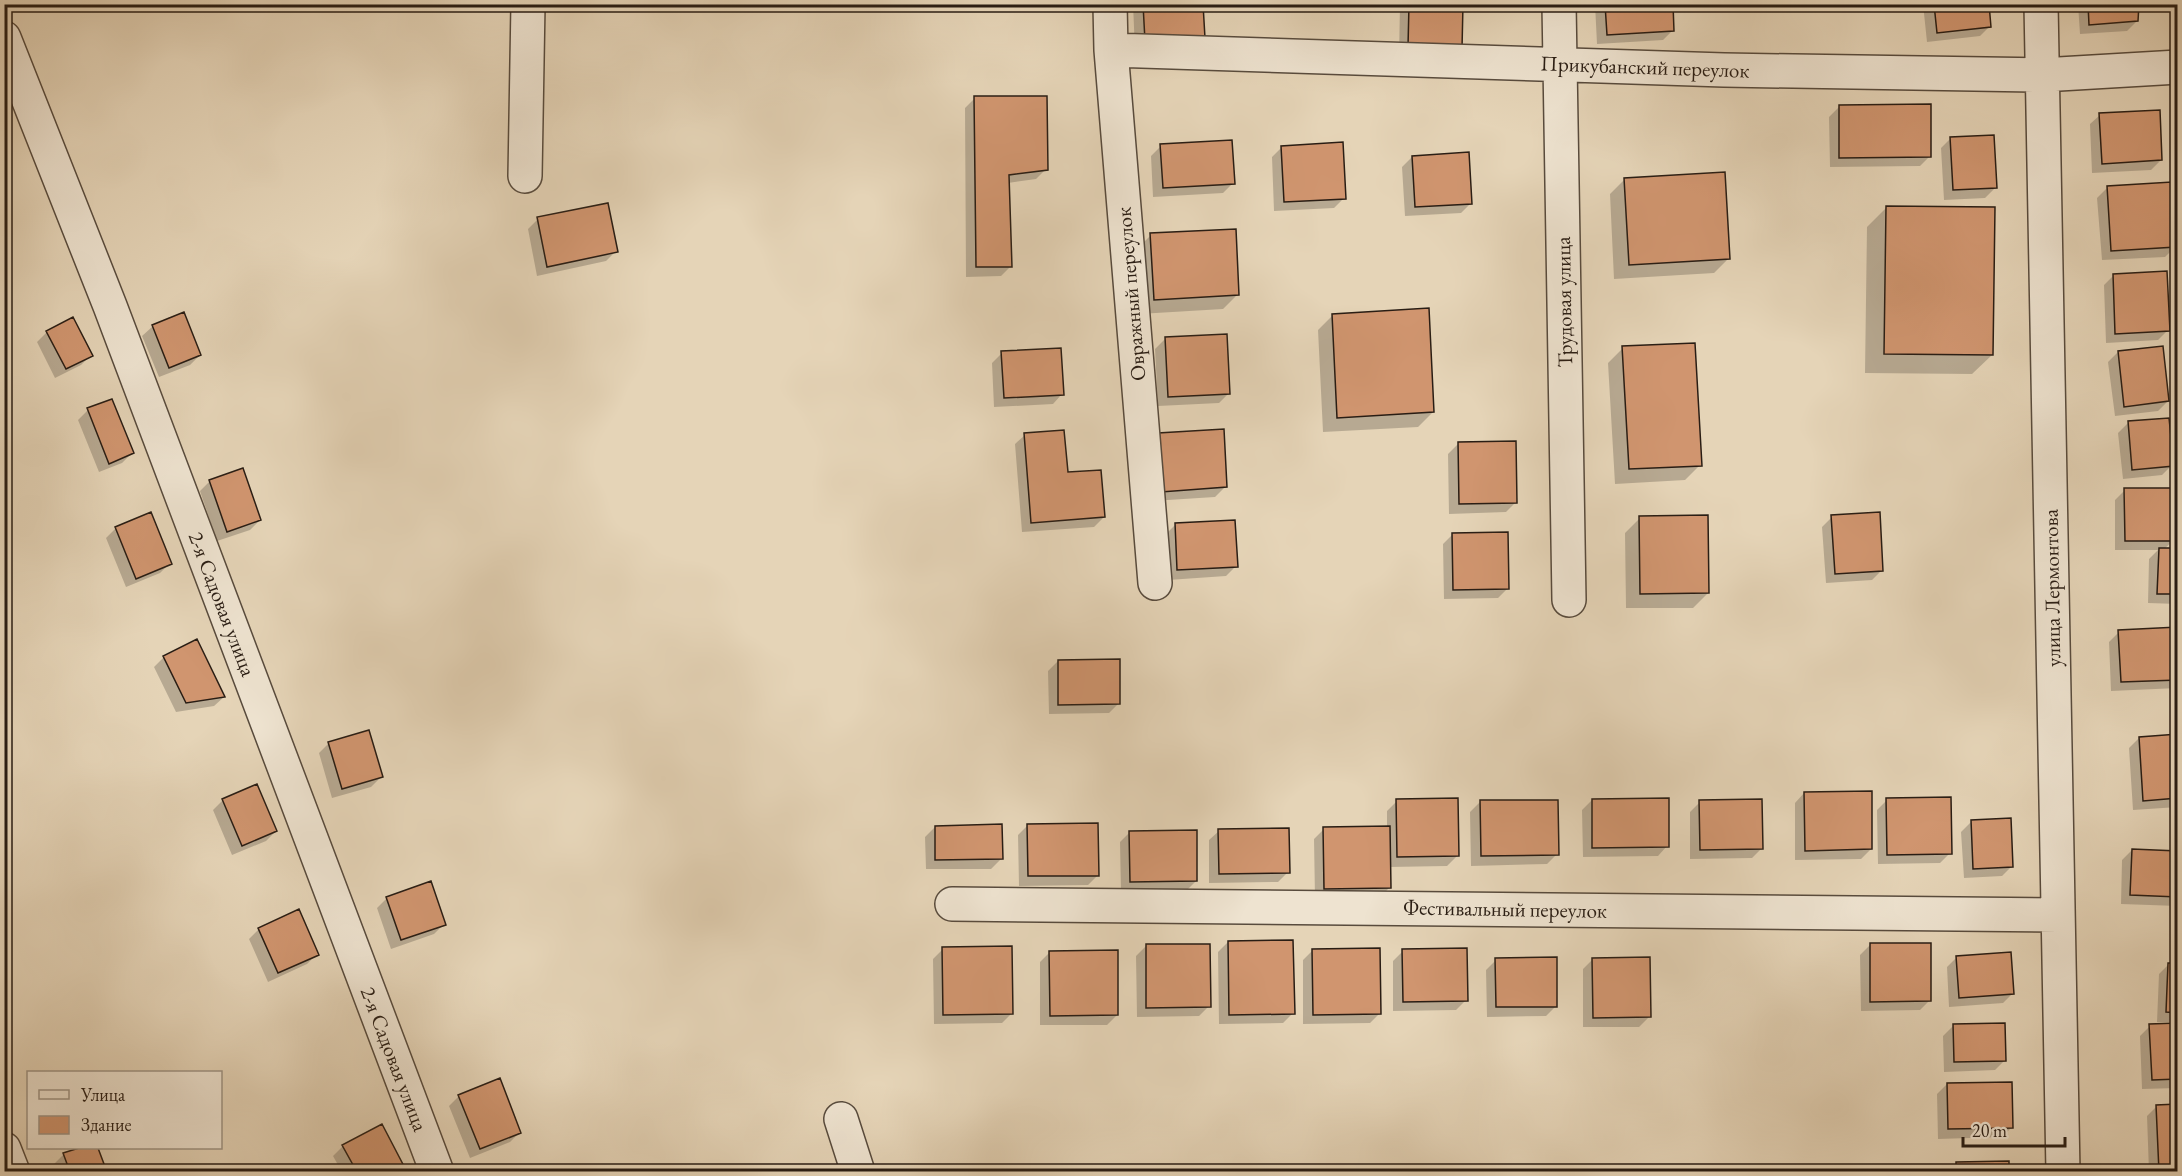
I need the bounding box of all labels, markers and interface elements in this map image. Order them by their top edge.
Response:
street label: Прикубанский переулок [1540,49,1750,84]
street label: Овражный переулок [1109,206,1152,382]
street label: Трудовая улица [1549,236,1578,368]
street label: улица Лермонтова [2037,508,2066,667]
street label: 2-я Садовая улица [183,528,263,680]
street label: Фестивальный переулок [1403,893,1607,924]
street label: 2-я Садовая улица [355,983,435,1135]
legend [27,1071,222,1149]
text: Улица [80,1083,126,1106]
scale bar [1963,1110,2065,1148]
text: Здание [81,1113,131,1136]
text: 20 m [1972,1119,2007,1142]

